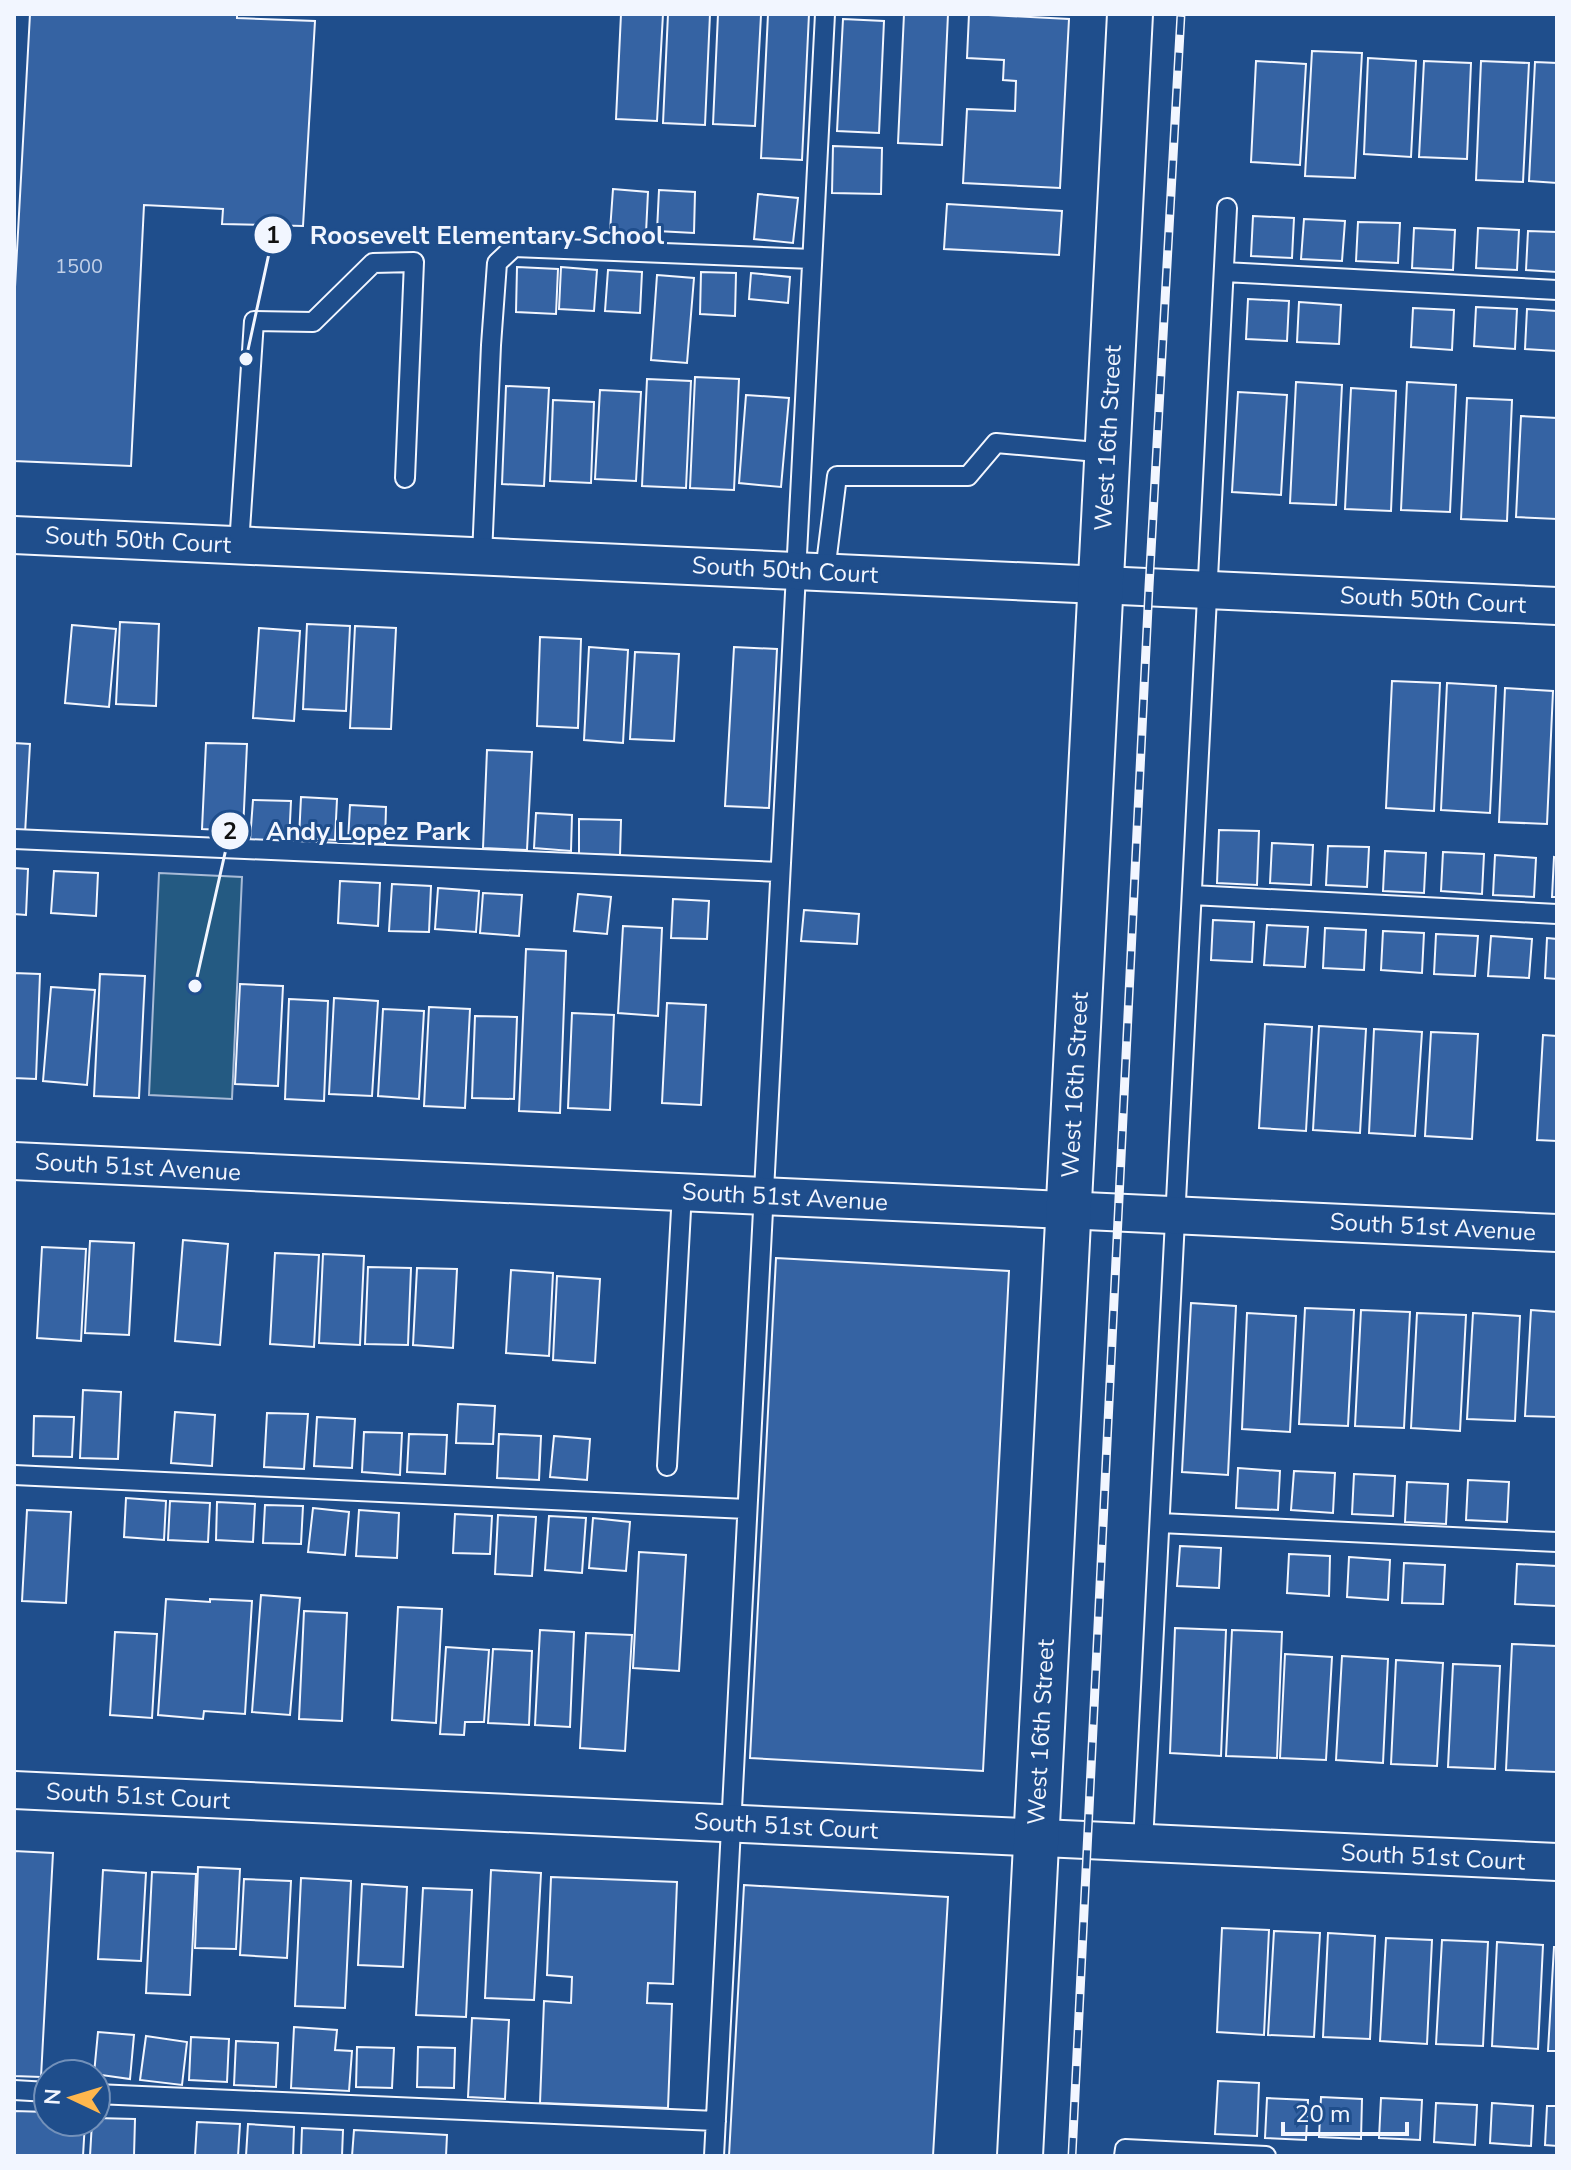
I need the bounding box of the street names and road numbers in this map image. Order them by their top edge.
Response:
street label: West 16th Street [1087,344,1129,532]
street label: South 50th Court [44,519,233,561]
street label: South 50th Court [691,549,880,591]
street label: South 50th Court [1339,579,1528,621]
street label: West 16th Street [1054,991,1096,1179]
street label: South 51st Avenue [34,1146,242,1188]
street label: South 51st Avenue [681,1176,889,1218]
street label: South 51st Avenue [1329,1206,1537,1248]
street label: West 16th Street [1020,1638,1062,1826]
street label: South 51st Court [45,1775,231,1817]
street label: South 51st Court [693,1805,879,1847]
street label: South 51st Court [1340,1836,1526,1878]

